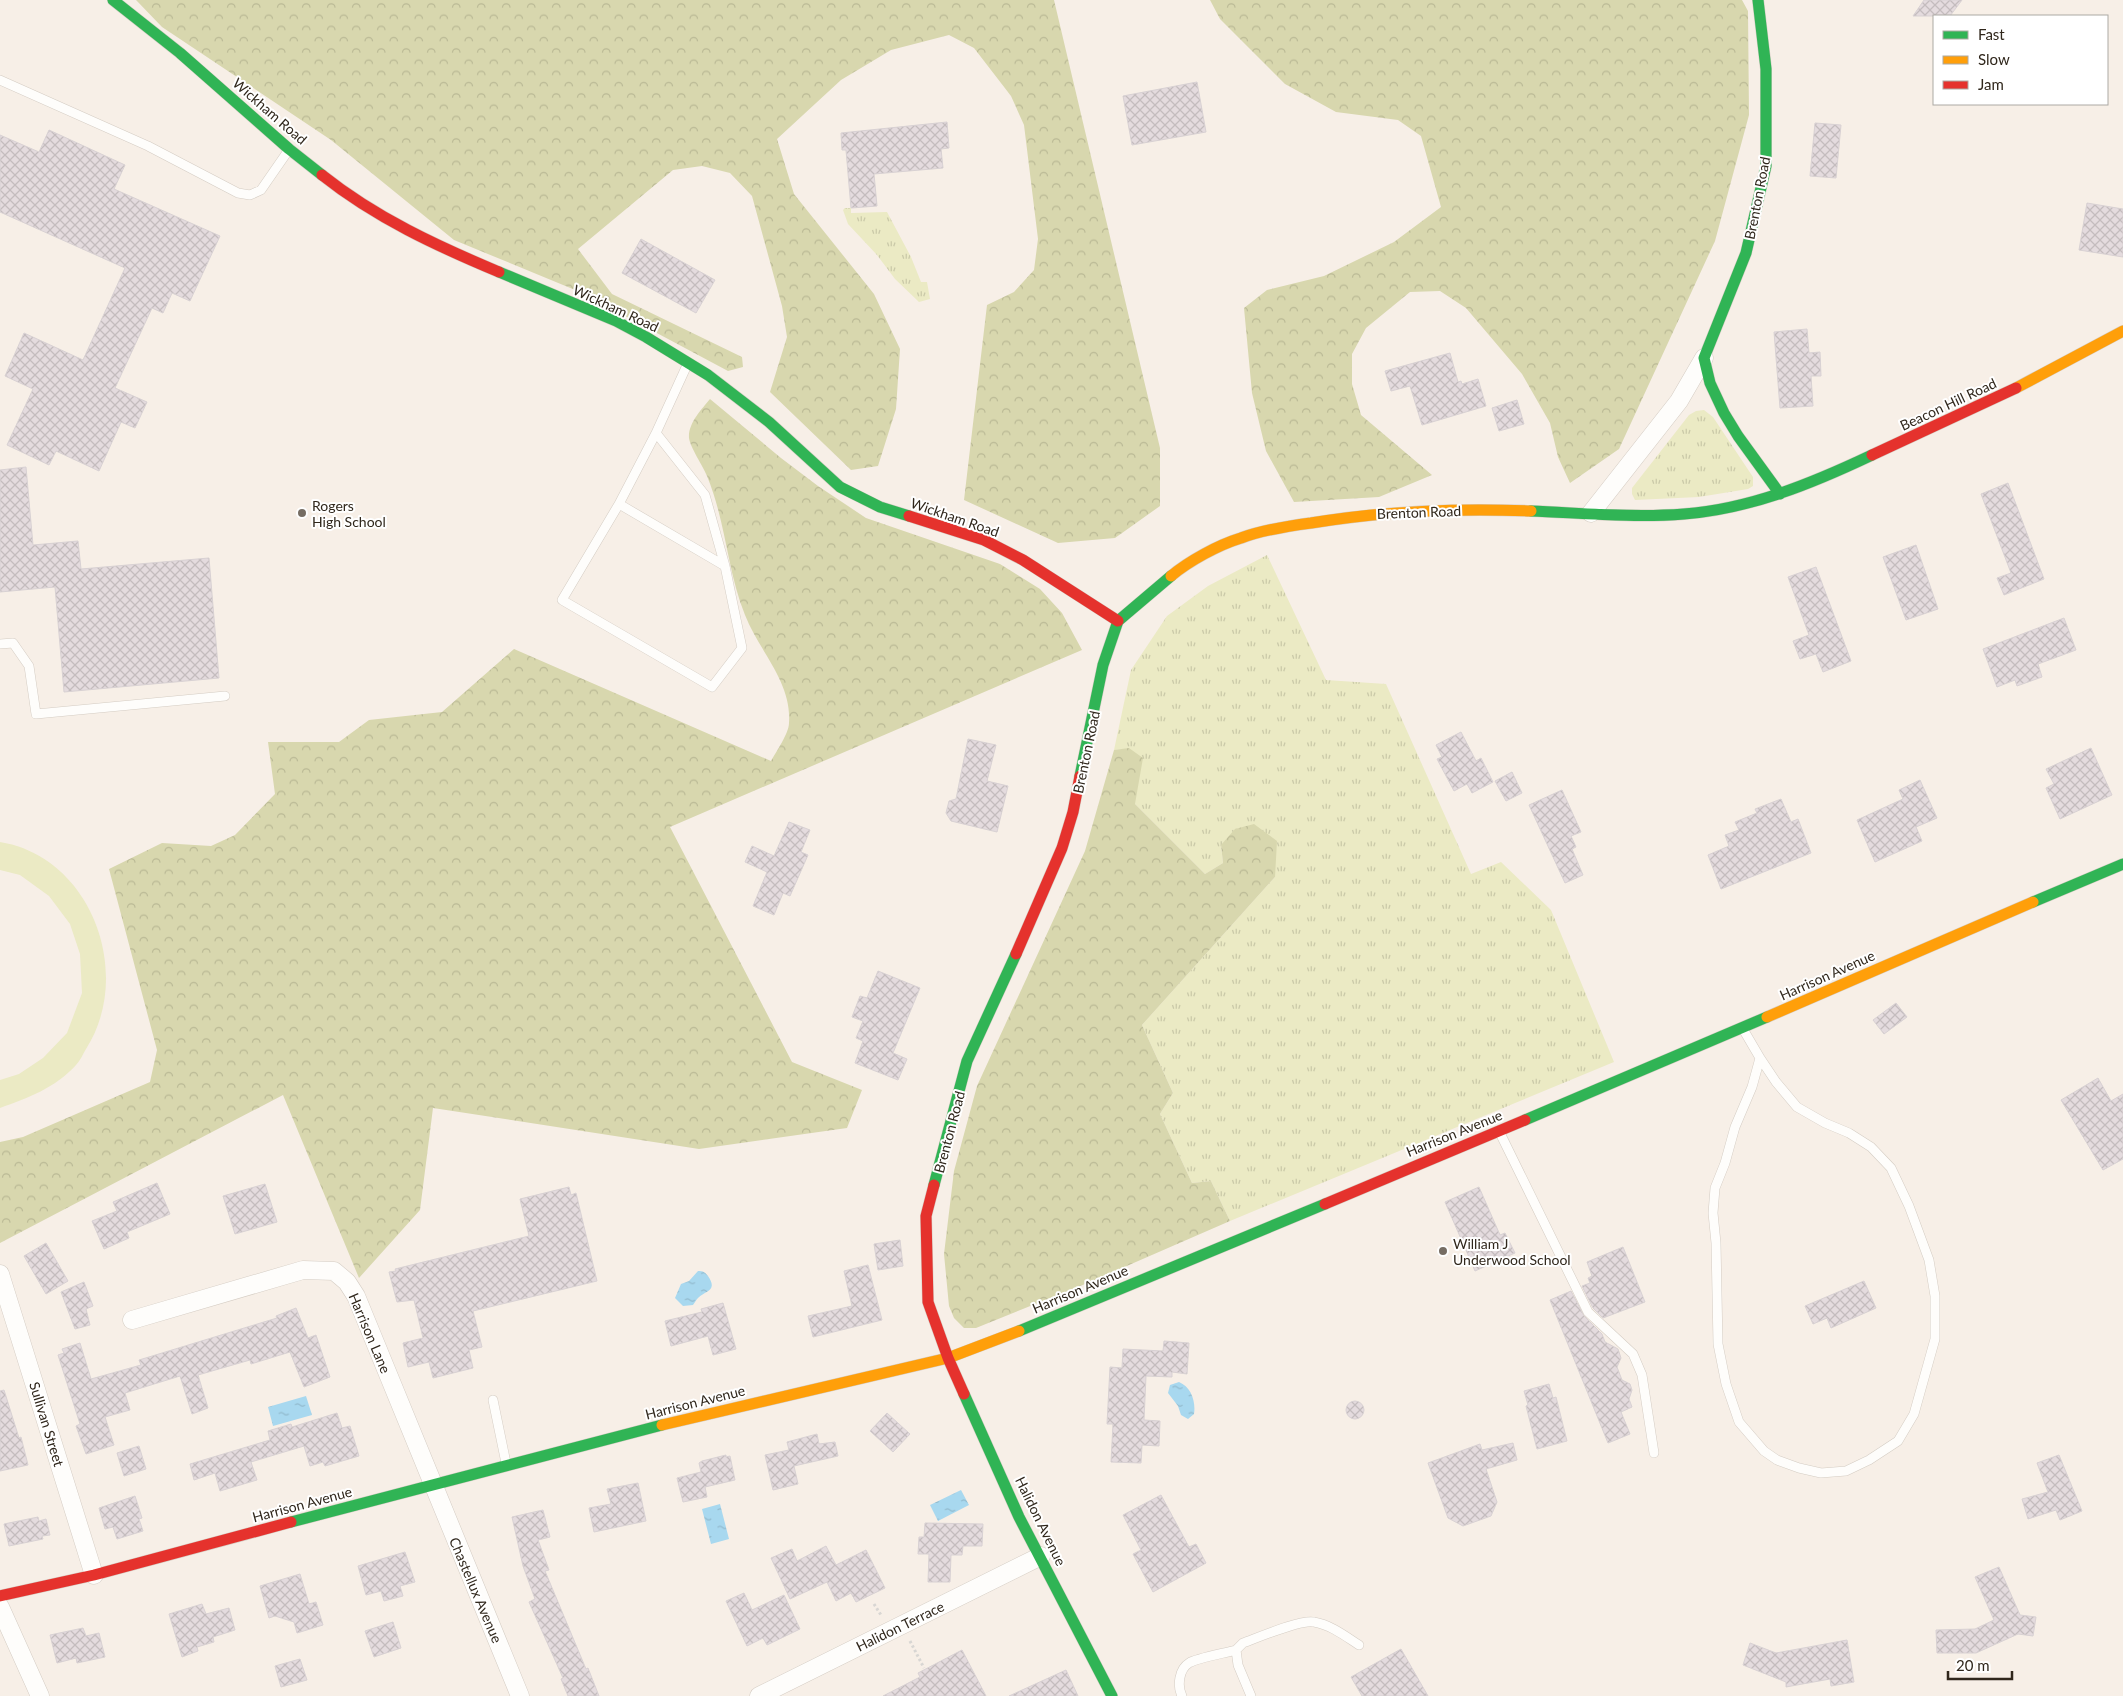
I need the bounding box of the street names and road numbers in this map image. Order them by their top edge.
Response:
street label: Wickham Road [230,74,310,148]
street label: Brenton Road [1741,155,1773,241]
street label: Wickham Road [570,281,662,335]
street label: Beacon Hill Road [1897,374,1999,434]
street label: Wickham Road [908,494,1002,540]
street label: Brenton Road [1377,502,1461,522]
street label: Brenton Road [1069,709,1103,795]
street label: Harrison Avenue [1777,946,1877,1004]
street label: Brenton Road [930,1089,968,1175]
street label: Harrison Avenue [1403,1106,1505,1160]
street label: Harrison Avenue [1030,1261,1130,1317]
street label: Harrison Lane [345,1290,395,1376]
street label: Sullivan Street [26,1380,68,1468]
street label: Harrison Avenue [643,1381,747,1423]
street label: Halidon Avenue [1012,1474,1070,1568]
street label: Harrison Avenue [250,1483,354,1525]
street label: Chastellux Avenue [446,1534,506,1646]
street label: Halidon Terrace [853,1597,947,1655]

